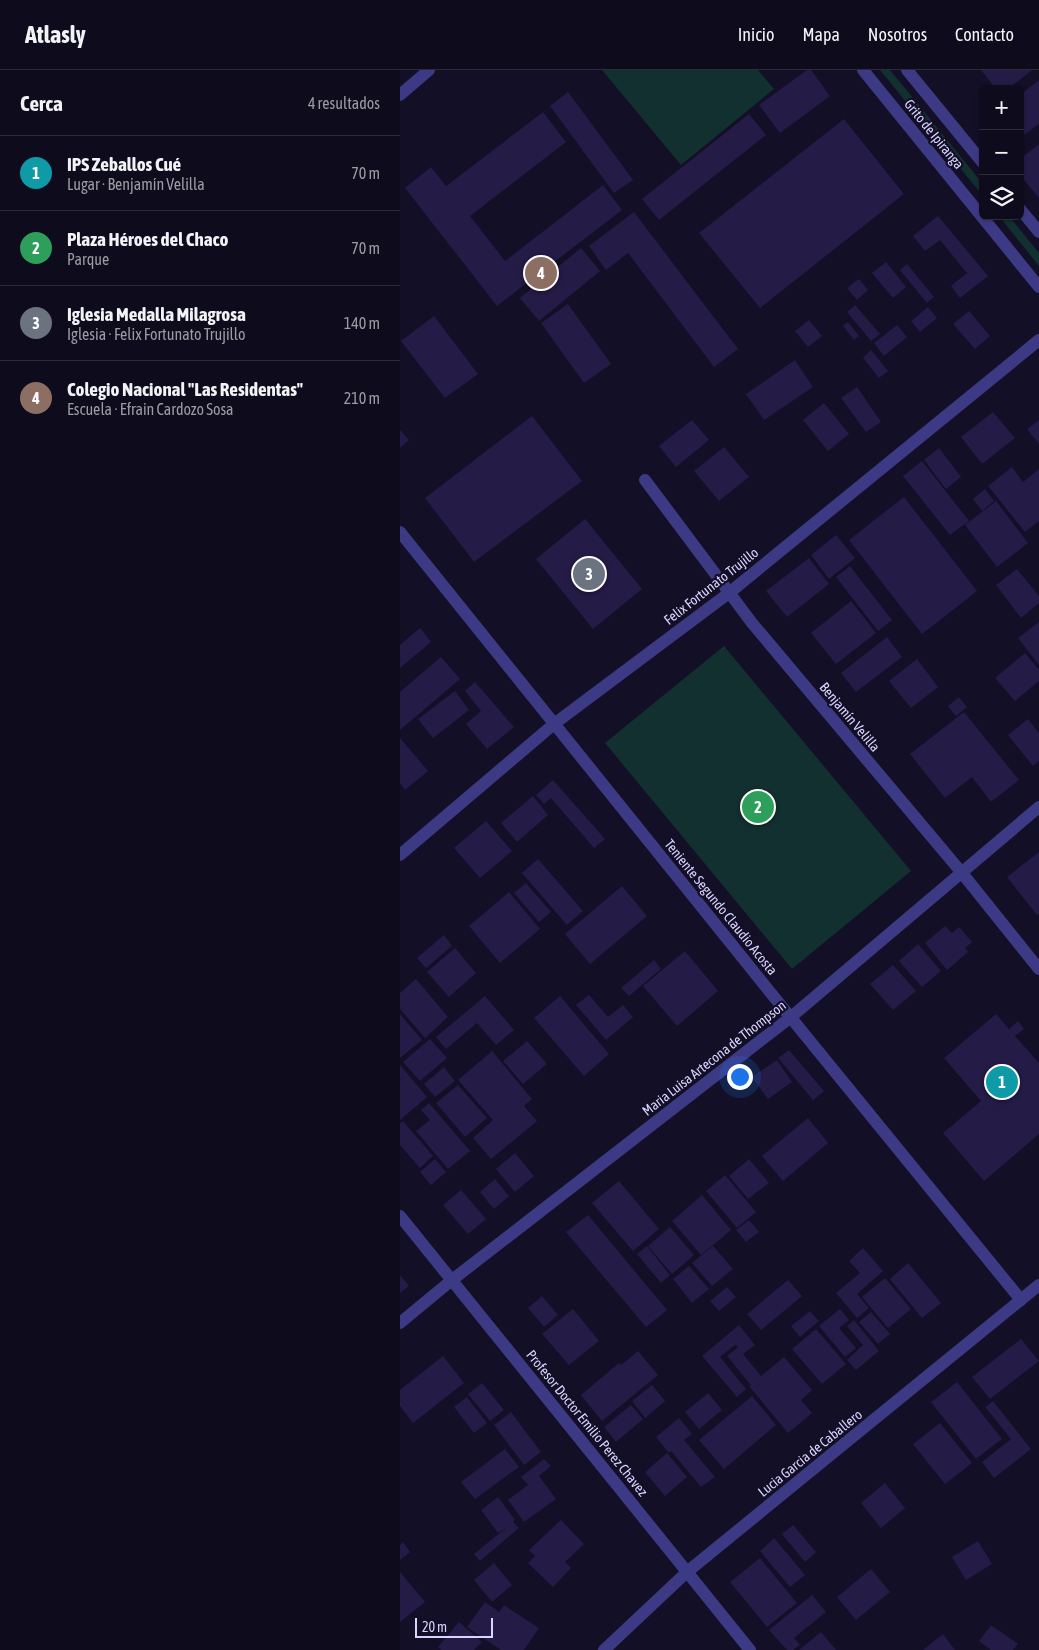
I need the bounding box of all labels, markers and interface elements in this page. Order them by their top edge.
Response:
text: Atlasly [25,21,86,48]
text: Inicio [738,24,774,45]
text: Mapa [802,24,840,45]
text: Nosotros [868,24,927,45]
text: Contacto [955,24,1014,45]
map controls [979,85,1024,220]
button: + [979,85,1024,130]
text: Cerca [20,91,63,115]
text: 4 resultados [308,94,380,112]
street label: Grito de Ipiranga [901,96,967,172]
button: − [979,130,1024,175]
text: IPS Zeballos Cué [67,153,181,175]
text: 1 [32,164,40,182]
text: 70 m [351,164,380,182]
text: Lugar · Benjamín Velilla [67,175,205,193]
button: layers [979,175,1024,220]
text: Plaza Héroes del Chaco [67,228,228,250]
text: 2 [32,239,40,257]
text: 70 m [351,239,380,257]
text: Parque [67,250,109,268]
pin: 4 [525,254,557,292]
text: Iglesia Medalla Milagrosa [67,303,246,325]
text: 3 [32,314,40,332]
text: 140 m [344,314,380,332]
text: Iglesia · Felix Fortunato Trujillo [67,325,245,343]
text: Colegio Nacional "Las Residentas" [67,378,303,400]
text: 4 [32,389,40,407]
text: 210 m [344,389,380,407]
text: Escuela · Efrain Cardozo Sosa [67,400,234,418]
street label: Felix Fortunato Trujillo [661,544,761,628]
pin: 3 [573,555,605,593]
street label: Benjamín Velilla [816,679,884,755]
pin: 2 [742,788,774,826]
street label: Teniente Segundo Claudio Acosta [661,836,781,978]
street label: Maria Luisa Artecona de Thompson [639,997,789,1119]
pin: 1 [986,1063,1018,1101]
your location [727,1064,753,1090]
street label: Profesor Doctor Emilio Perez Chavez [523,1347,651,1499]
street label: Lucia Garcia de Caballero [755,1406,865,1500]
scale bar [415,1615,492,1638]
text: 20 m [422,1619,447,1635]

